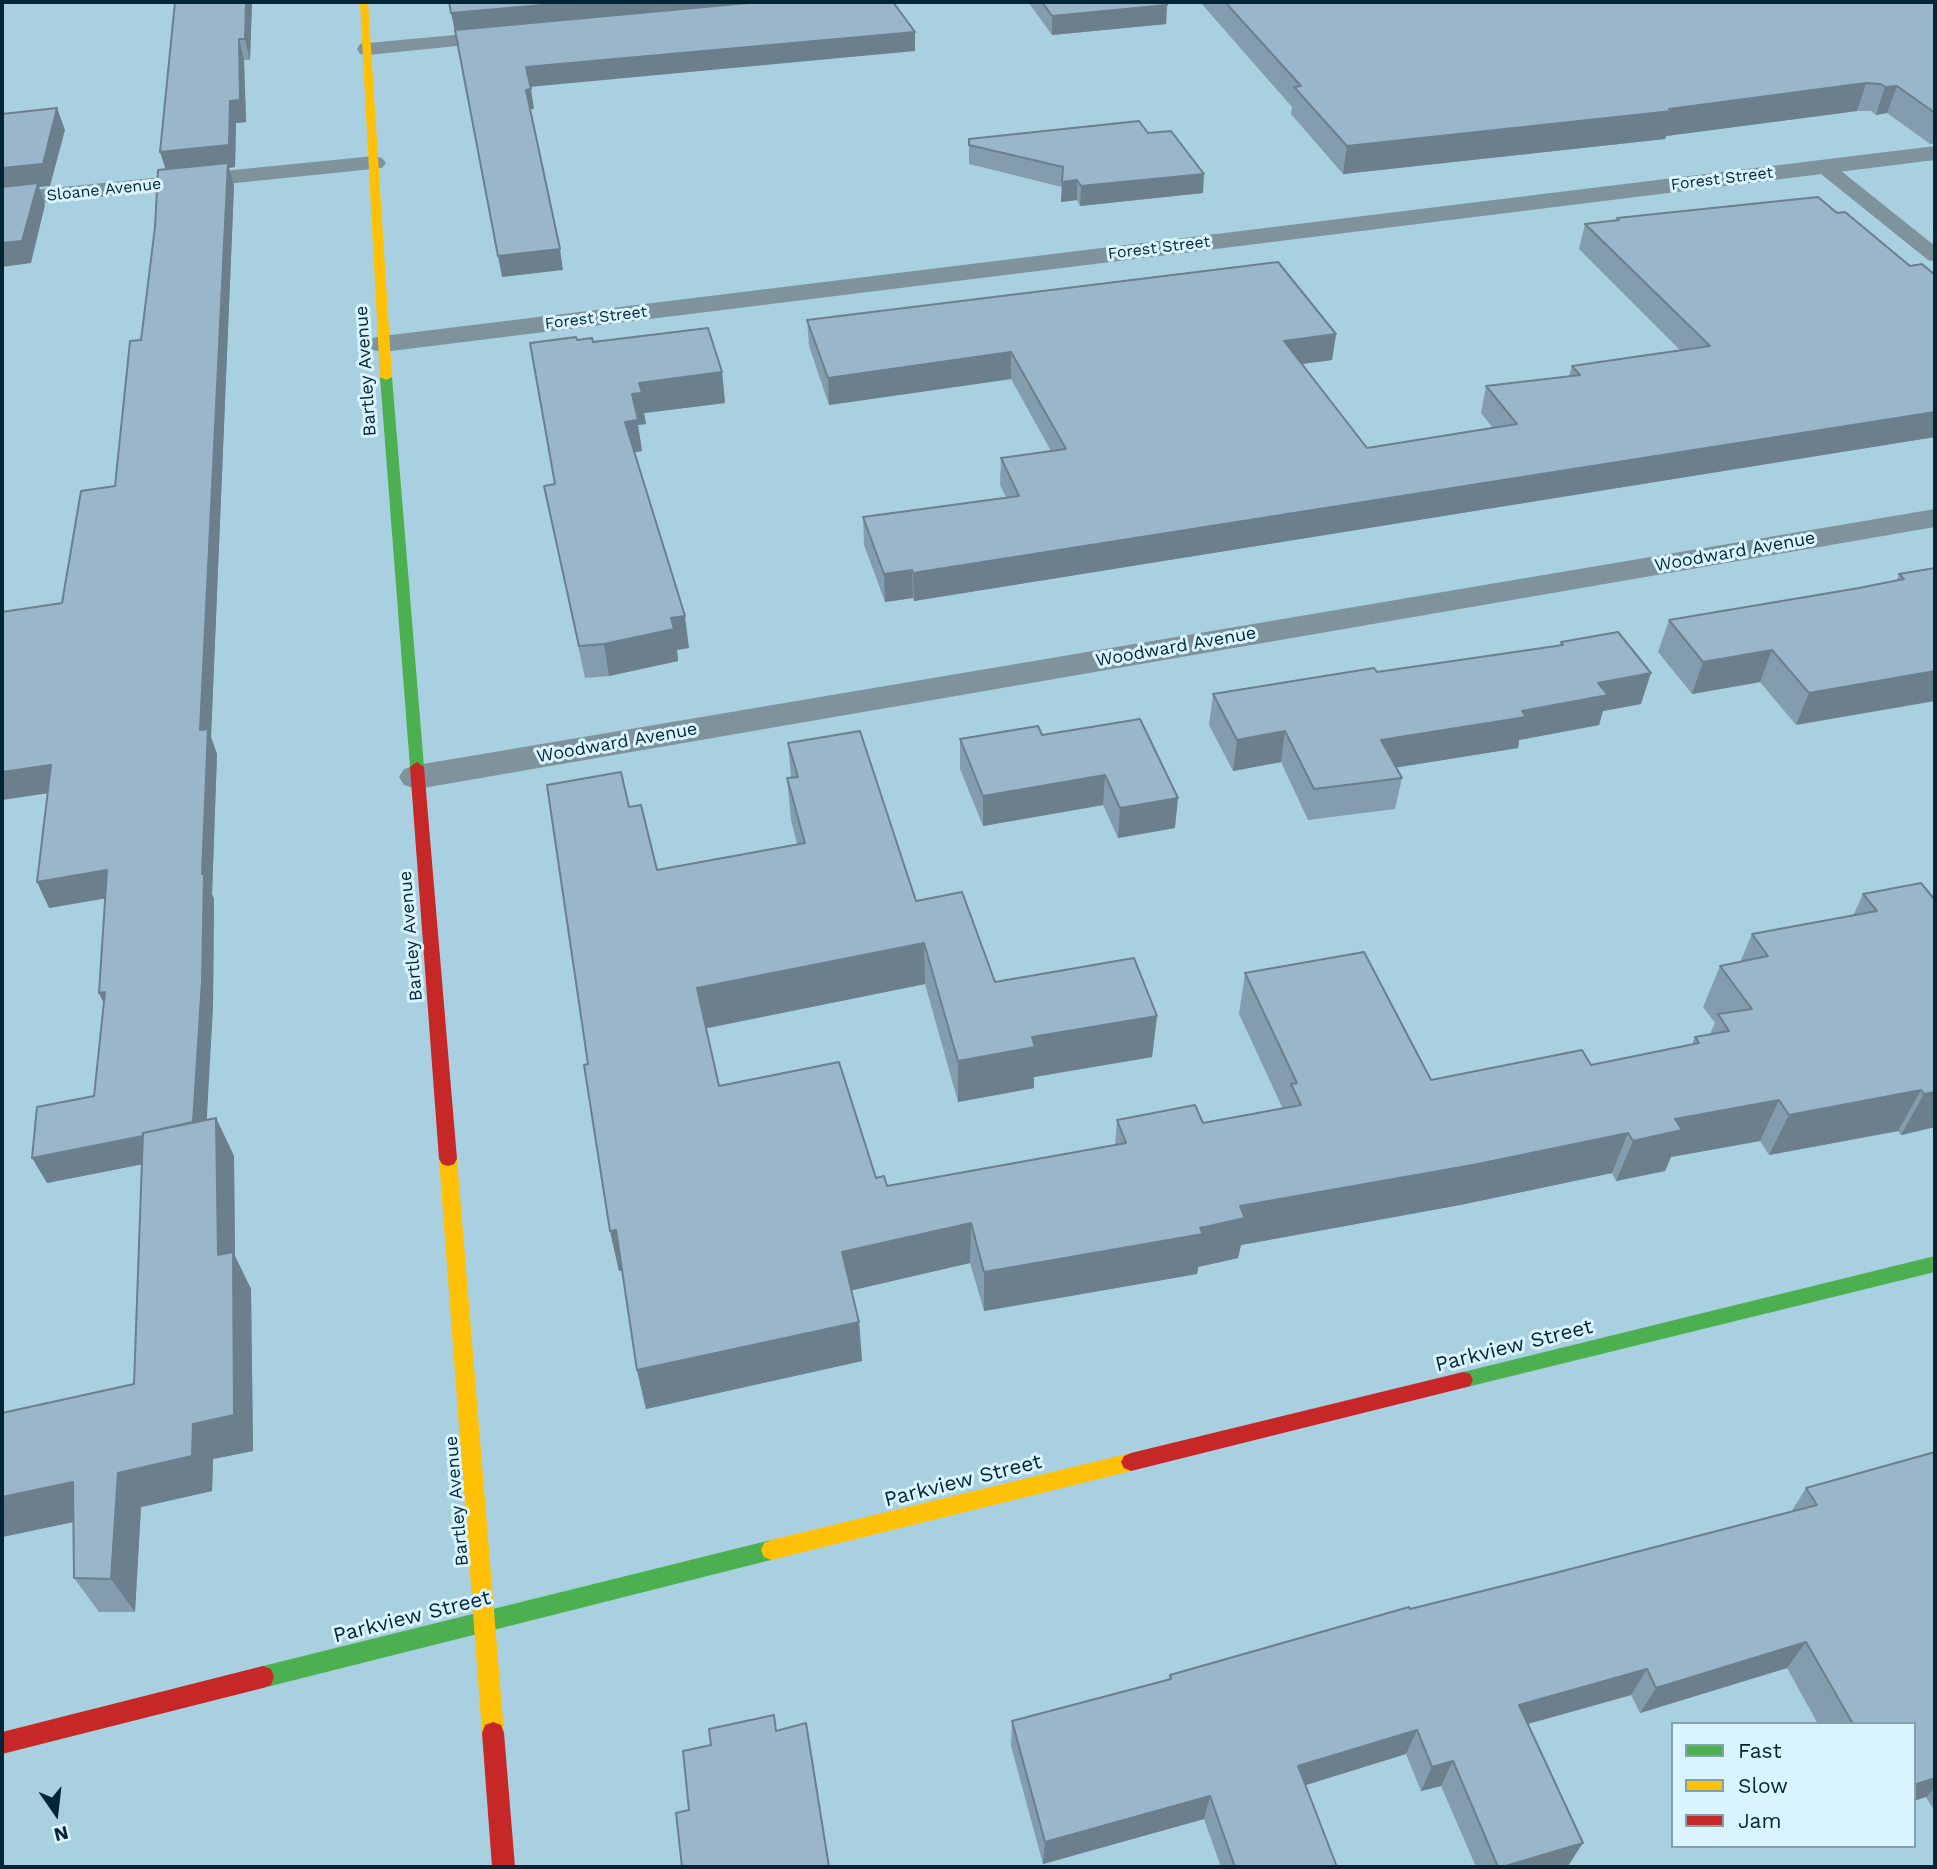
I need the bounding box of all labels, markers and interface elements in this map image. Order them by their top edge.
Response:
street label: Forest Street [1670,163,1774,195]
street label: Sloane Avenue [46,174,162,206]
street label: Forest Street [1107,232,1211,264]
street label: Forest Street [544,302,648,334]
street label: Bartley Avenue [351,305,381,437]
street label: Woodward Avenue [1653,527,1817,577]
street label: Woodward Avenue [1094,622,1258,672]
street label: Woodward Avenue [535,718,699,768]
street label: Bartley Avenue [395,870,427,1002]
street label: Parkview Street [1433,1314,1595,1378]
street label: Bartley Avenue [441,1435,473,1567]
street label: Parkview Street [882,1449,1044,1513]
street label: Parkview Street [331,1585,493,1649]
legend [1671,1722,1916,1848]
text: Fast [1738,1738,1782,1763]
text: Slow [1738,1773,1788,1798]
north arrow [21,1778,91,1848]
text: Jam [1738,1808,1781,1833]
text: N [52,1821,71,1847]

